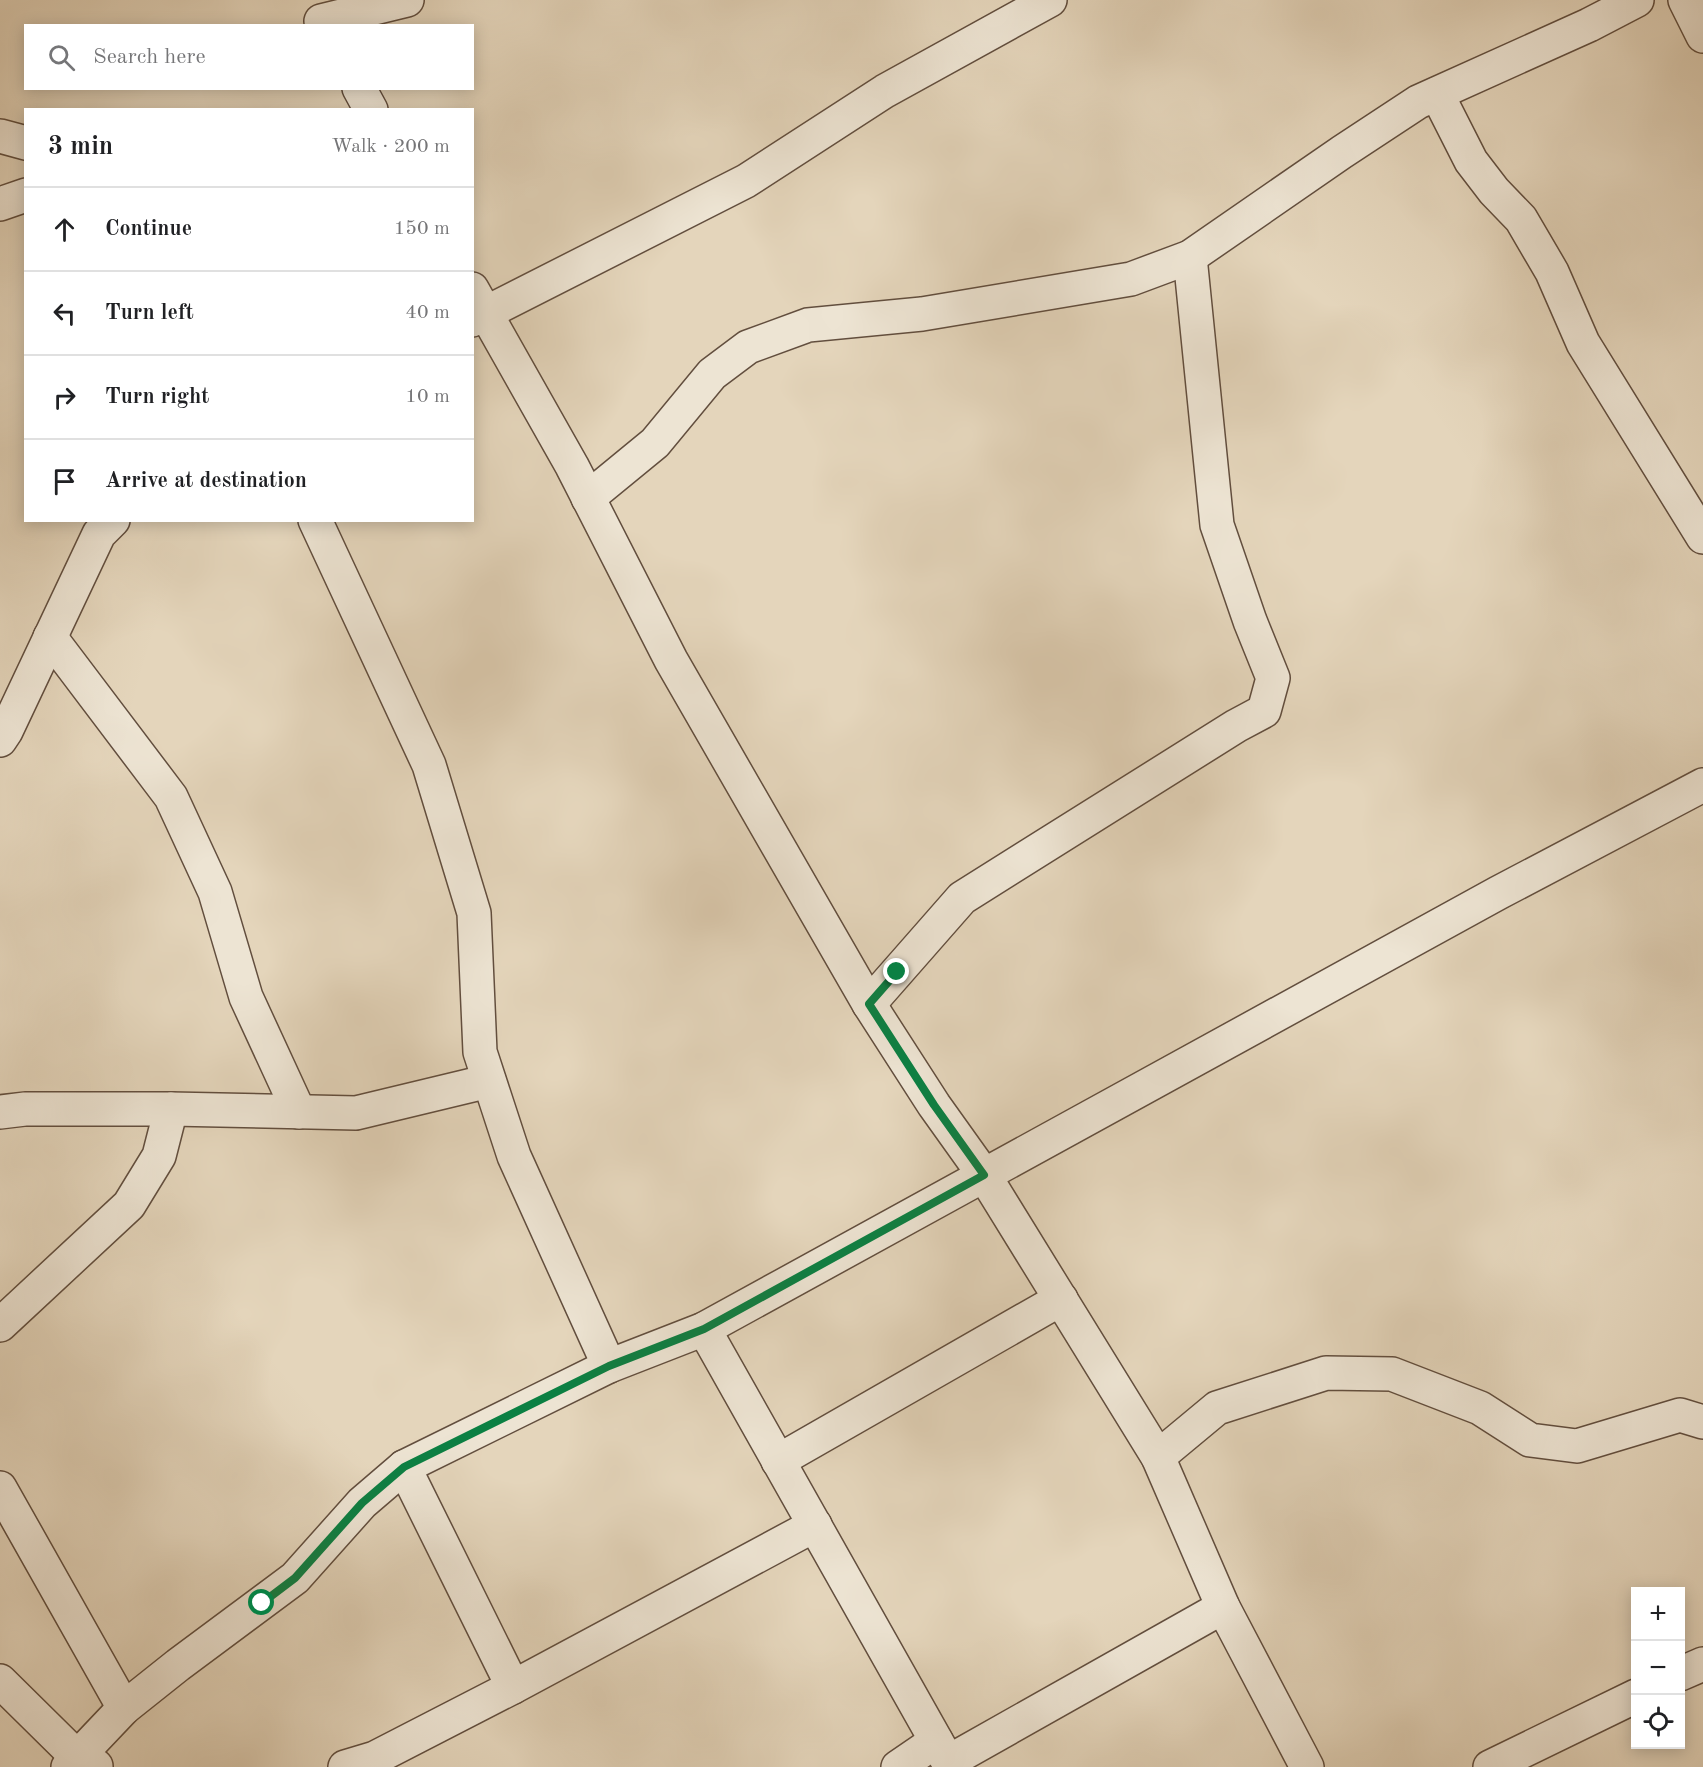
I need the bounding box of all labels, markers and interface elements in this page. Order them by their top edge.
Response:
search box [24,24,474,90]
icon: search [45,41,78,74]
text: Search here [93,46,206,68]
text: 3 min [48,134,113,160]
text: Walk · 200 m [331,137,450,157]
icon: ahead [48,213,81,246]
text: Continue [105,218,192,240]
text: 150 m [394,219,450,239]
icon: left [48,297,81,330]
text: Turn left [105,302,194,324]
text: 40 m [405,303,450,323]
icon: right [48,381,81,414]
text: Turn right [105,386,209,408]
text: 10 m [405,387,450,407]
icon: arrive [48,465,81,498]
text: Arrive at destination [105,470,307,492]
route end [883,958,909,984]
map controls [1631,1587,1685,1749]
button: + [1631,1587,1685,1641]
route start [248,1589,274,1615]
button: − [1631,1641,1685,1695]
button: locate [1631,1695,1685,1749]

